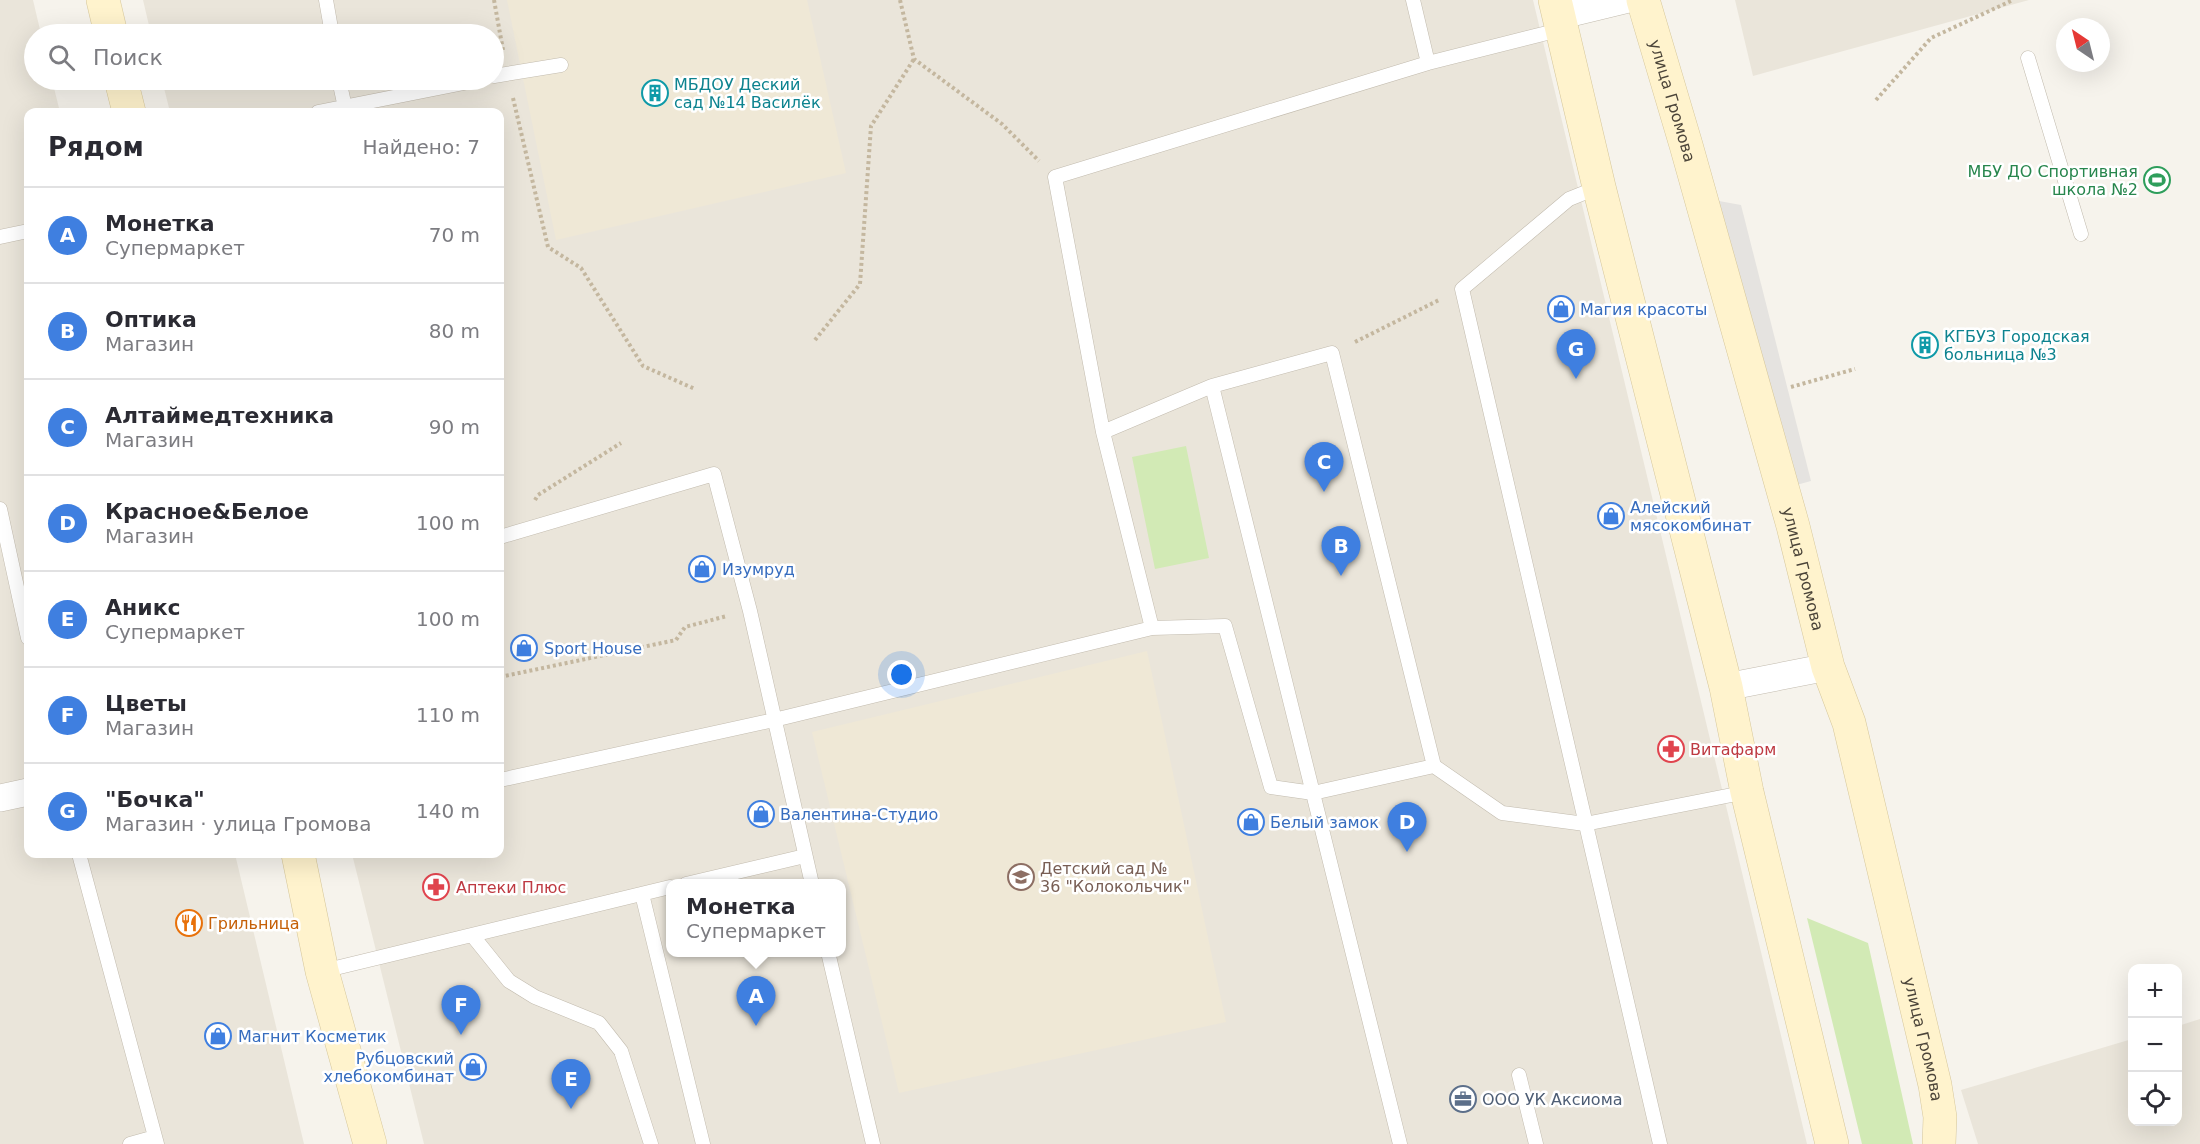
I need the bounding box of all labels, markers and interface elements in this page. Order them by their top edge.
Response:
north arrow [2056,18,2110,72]
search box [24,24,504,90]
street label: улица Громова [1646,37,1700,164]
icon: search [45,41,78,74]
text: Поиск [93,45,163,70]
place label: МБДОУ Деский сад №14 Василёк [674,75,821,112]
building icon: МБДОУ Деский сад №14 Василёк [640,78,670,108]
text: Рядом [48,132,144,162]
text: Найдено: 7 [362,135,480,159]
place label: МБУ ДО Спортивная школа №2 [1968,162,2138,199]
sports icon: МБУ ДО Спортивная школа №2 [2142,165,2172,195]
text: Монетка [105,211,215,236]
text: A [60,223,75,247]
text: 70 m [429,223,480,247]
text: Супермаркет [105,236,245,260]
shop icon: Магия красоты [1546,294,1576,324]
place label: Магия красоты [1580,300,1707,319]
text: Оптика [105,307,197,332]
text: B [60,319,75,343]
text: 80 m [429,319,480,343]
place label: КГБУЗ Городская больница №3 [1944,327,2090,364]
pin: G [1556,330,1596,379]
building icon: КГБУЗ Городская больница №3 [1910,330,1940,360]
text: Магазин [105,332,194,356]
text: Алтаймедтехника [105,403,334,428]
text: C [60,415,75,439]
text: 90 m [429,415,480,439]
text: Магазин [105,428,194,452]
pin: C [1304,442,1344,492]
place label: Алейский мясокомбинат [1630,498,1752,535]
text: Красное&Белое [105,499,309,524]
shop icon: Алейский мясокомбинат [1596,501,1626,531]
street label: улица Громова [1779,505,1828,633]
text: D [59,511,76,535]
text: 100 m [416,511,480,535]
text: Магазин [105,524,194,548]
pin: B [1322,526,1360,576]
shop icon: Изумруд [687,554,717,584]
place label: Изумруд [722,560,795,579]
text: Аникс [105,595,181,620]
text: E [61,607,74,631]
text: 100 m [416,607,480,631]
text: Супермаркет [105,620,245,644]
shop icon: Sport House [509,633,539,663]
place label: Sport House [544,639,642,658]
your location [887,660,916,689]
text: Цветы [105,691,187,716]
text: F [61,703,74,727]
text: 110 m [416,703,480,727]
text: Магазин [105,716,194,740]
pharmacy icon: Витафарм [1656,734,1686,764]
place label: Витафарм [1690,740,1776,759]
text: "Бочка" [105,787,205,812]
text: G [59,799,76,823]
text: 140 m [416,799,480,823]
shop icon: Валентина-Студио [746,799,776,829]
pin: D [1388,802,1426,852]
place label: Валентина-Студио [780,805,938,824]
shop icon: Белый замок [1236,807,1266,837]
text: Магазин · улица Громова [105,812,371,836]
place label: Белый замок [1270,813,1379,832]
place label: Детский сад № 36 "Колокольчик" [1040,859,1190,896]
school or university icon: Детский сад № 36 "Колокольчик" [1006,862,1036,892]
pharmacy icon: Аптеки Плюс [421,872,451,902]
place label: Аптеки Плюс [456,878,566,897]
popup [666,879,846,957]
text: Монетка [686,894,796,919]
restaurant icon: Грильница [174,908,204,938]
place label: Грильница [208,914,300,933]
text: Супермаркет [686,919,826,943]
map controls [2128,964,2182,1126]
button: + [2128,964,2182,1018]
street label: улица Громова [1900,975,1947,1103]
pin: A [736,976,776,1026]
pin: F [442,986,480,1035]
button: − [2128,1018,2182,1072]
shop icon: Магнит Косметик [203,1021,233,1051]
place label: Магнит Косметик [238,1027,387,1046]
place label: Рубцовский хлебокомбинат [323,1049,454,1086]
shop icon: Рубцовский хлебокомбинат [458,1052,488,1082]
pin: E [552,1060,590,1109]
button: locate [2128,1072,2182,1126]
office icon: ООО УК Аксиома [1448,1084,1478,1114]
place label: ООО УК Аксиома [1482,1090,1623,1109]

